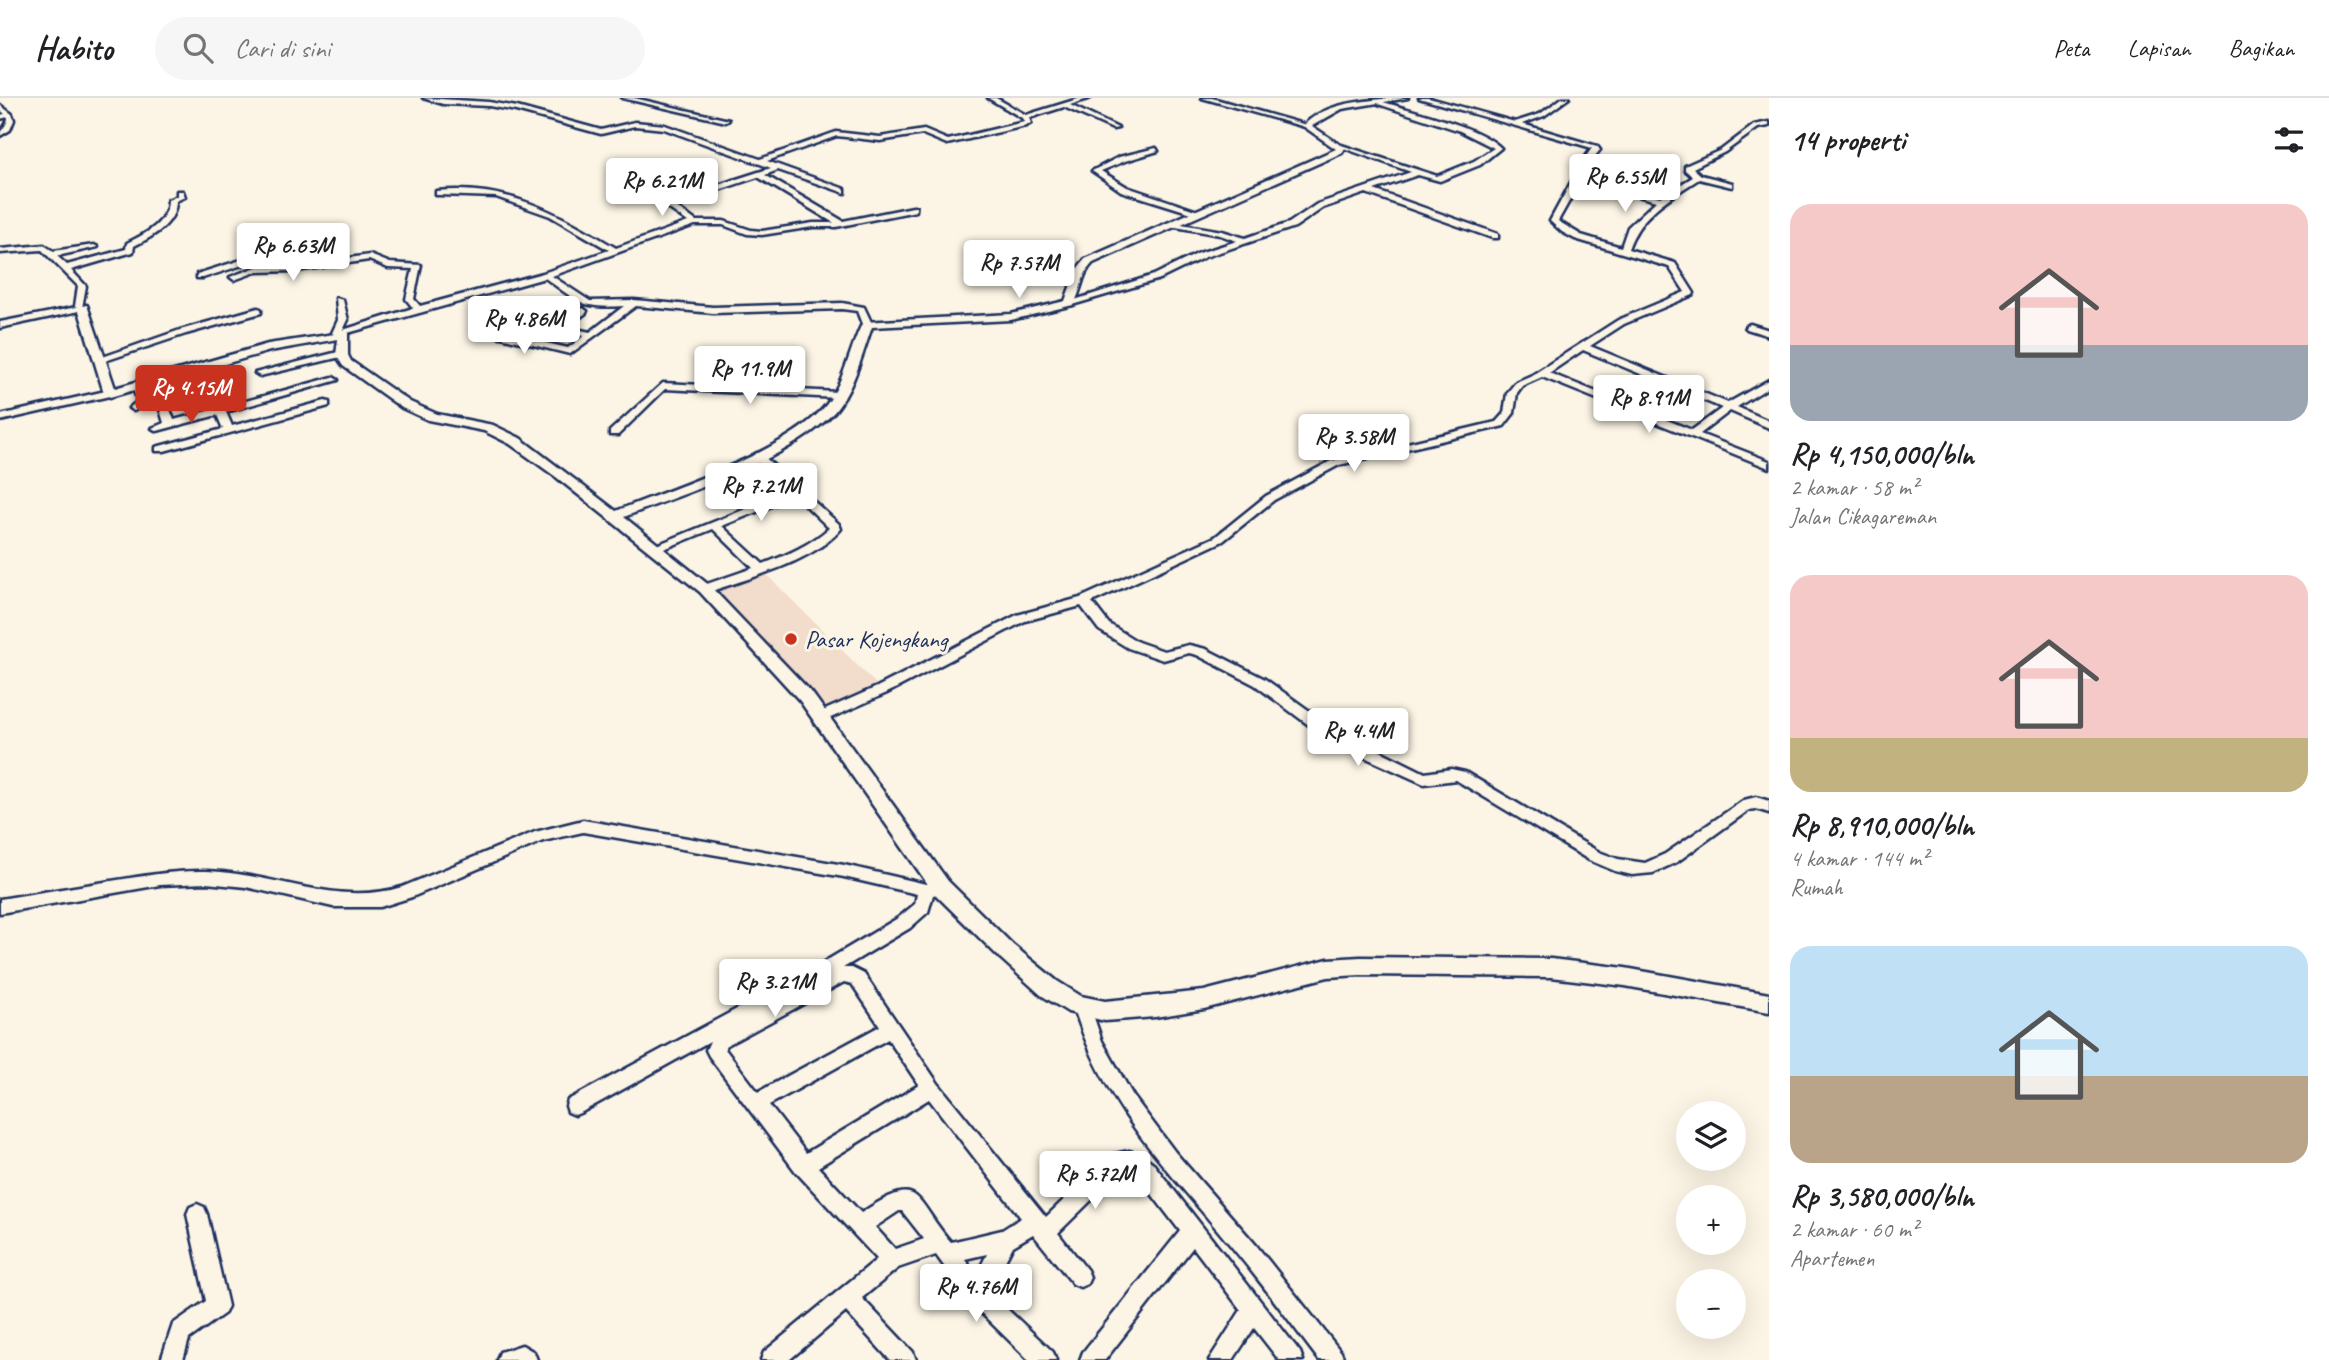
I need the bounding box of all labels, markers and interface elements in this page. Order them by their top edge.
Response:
search box [155,17,645,80]
text: Habito [35,27,113,69]
icon: search [179,29,217,67]
text: Cari di sini [235,32,330,65]
text: Peta [2053,33,2090,63]
text: Lapisan [2128,33,2191,63]
text: Bagikan [2229,33,2294,63]
text: 14 properti [1790,121,1905,159]
icon: filters [2270,121,2308,159]
pin: Rp 6.55M [1553,155,1697,214]
pin: Rp 6.21M [590,158,734,218]
text: Rp 6.55M [1585,162,1665,191]
text: Rp 6.21M [622,166,702,195]
pin: Rp 6.63M [221,223,365,283]
text: Rp 6.63M [253,231,333,260]
pin: Rp 7.57M [947,240,1091,300]
text: Rp 7.57M [979,248,1059,277]
icon: home [1986,250,2112,376]
pin: Rp 4.86M [452,296,596,356]
text: Rp 4.86M [484,304,564,333]
pin: Rp 11.9M [678,346,822,406]
text: Rp 11.9M [710,354,790,383]
pin: Rp 4.15M [119,366,263,425]
text: Rp 4.15M [151,373,231,402]
pin: Rp 8.91M [1577,376,1721,435]
text: Rp 8.91M [1609,383,1689,412]
pin: Rp 3.58M [1282,414,1426,474]
text: Rp 3.58M [1314,422,1394,451]
text: Rp 4,150,000/bln [1790,435,1974,473]
pin: Rp 7.21M [689,464,833,523]
text: Rp 7.21M [721,471,801,500]
text: 2 kamar · 58 m² [1790,473,1918,502]
text: Jalan Cikagareman [1790,502,1936,531]
icon: home [1986,621,2112,747]
place label: Pasar Kojengkang [805,624,950,654]
marker: Pasar Kojengkang [783,631,799,647]
pin: Rp 4.4M [1293,708,1423,768]
text: Rp 4.4M [1323,716,1393,745]
text: Rp 8,910,000/bln [1790,806,1974,844]
text: 4 kamar · 144 m² [1790,844,1928,873]
text: Rumah [1790,873,1843,902]
pin: Rp 3.21M [703,960,847,1019]
text: Rp 3.21M [735,967,815,996]
icon: home [1986,992,2112,1118]
map controls [1676,1101,1746,1339]
button: layers [1676,1101,1746,1171]
pin: Rp 5.72M [1023,1152,1167,1211]
text: Rp 5.72M [1055,1159,1135,1188]
text: Rp 3,580,000/bln [1790,1177,1974,1215]
button: + [1676,1185,1746,1255]
text: 2 kamar · 60 m² [1790,1215,1918,1244]
text: Apartemen [1790,1244,1874,1273]
pin: Rp 4.76M [904,1264,1048,1324]
button: − [1676,1269,1746,1339]
text: Rp 4.76M [936,1272,1016,1301]

